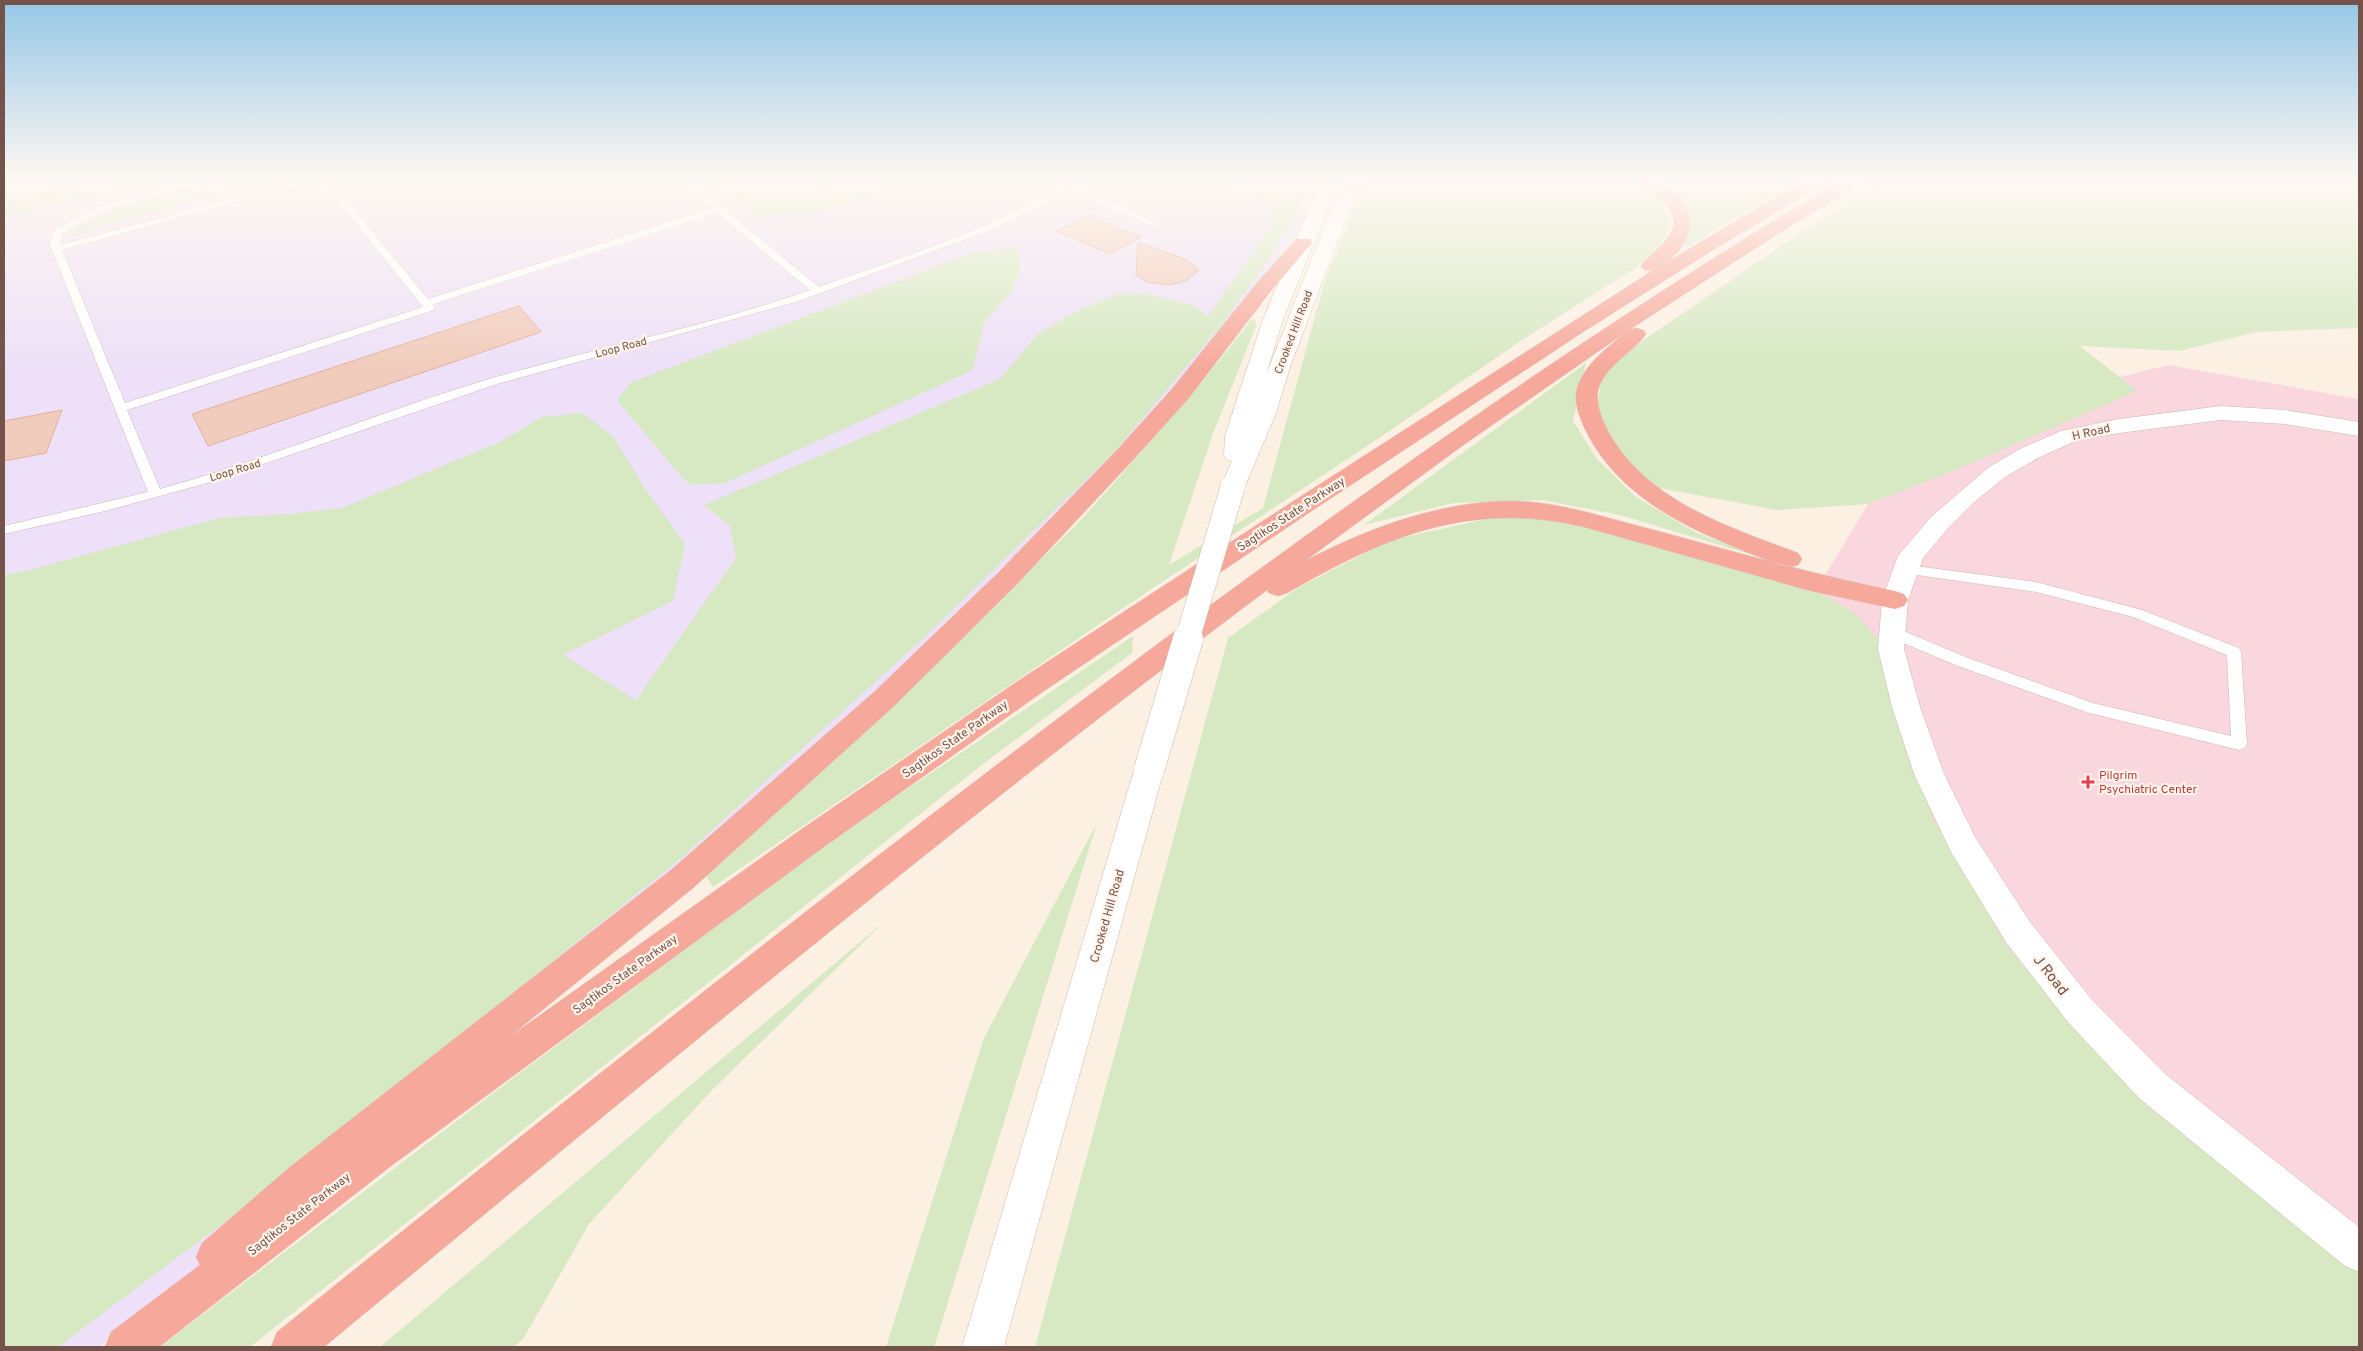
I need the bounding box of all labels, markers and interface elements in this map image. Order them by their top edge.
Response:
street label: Crooked Hill Road [1272,289,1316,376]
street label: Loop Road [594,334,649,362]
street label: H Road [2070,421,2112,445]
street label: Loop Road [208,457,263,485]
street label: Sagtikos State Parkway [1234,474,1349,556]
street label: Sagtikos State Parkway [899,697,1012,782]
place label: Pilgrim Psychiatric Center [2099,768,2198,798]
marker: Pilgrim Psychiatric Center [2081,775,2095,789]
street label: Crooked Hill Road [1087,868,1129,965]
street label: Sagtikos State Parkway [570,931,681,1018]
street label: J Road [2028,952,2072,1000]
street label: Sagtikos State Parkway [245,1170,354,1260]

